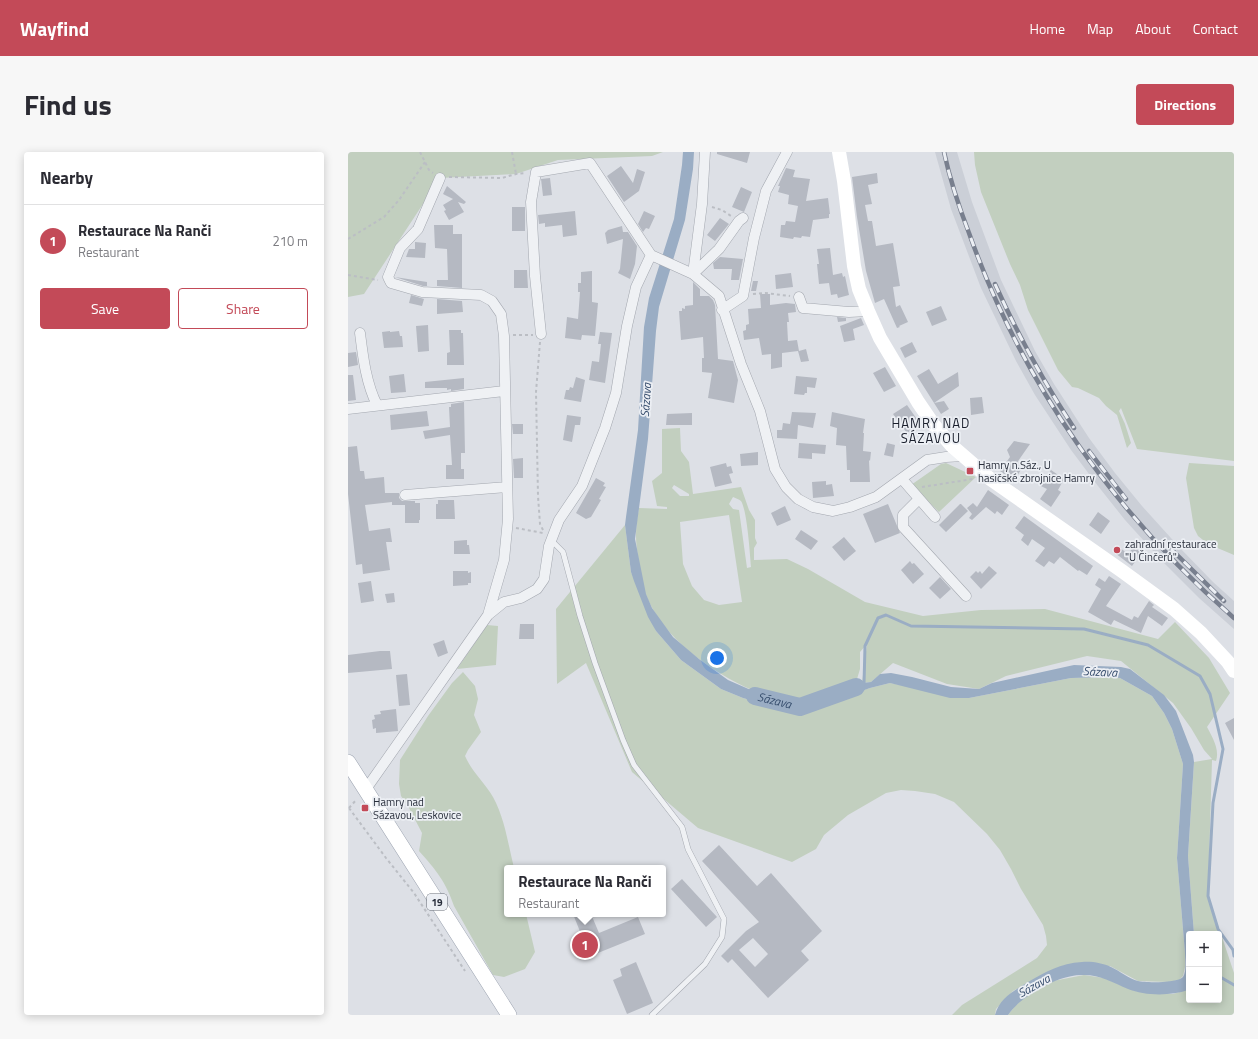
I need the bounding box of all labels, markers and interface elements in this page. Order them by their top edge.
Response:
text: Wayfind [20,14,89,43]
text: Home [1030,18,1065,39]
text: Map [1087,18,1113,39]
text: About [1135,18,1171,39]
text: Contact [1193,18,1238,39]
text: Find us [24,83,112,126]
button: Directions [1136,84,1234,125]
text: Nearby [40,165,93,191]
text: Restaurace Na Ranči [78,219,211,242]
text: 1 [49,231,57,251]
text: 210 m [272,231,308,251]
text: Restaurant [78,242,139,262]
button: Save [40,288,170,329]
button: Share [178,288,308,329]
water label: Sázava [635,381,656,418]
district label: HAMRY NAD SÁZAVOU [892,413,970,448]
place label: Hamry n.Sáz., U hasičské zbrojnice Hamry [978,457,1096,486]
marker: Hamry n.Sáz., U hasičské zbrojnice Hamry [965,466,975,476]
place label: zahradní restaurace "U Činčerů" [1125,536,1217,565]
marker: zahradní restaurace "U Činčerů" [1112,545,1122,555]
your location [707,648,727,668]
water label: Sázava [1082,661,1119,682]
water label: Sázava [756,687,794,714]
place label: Hamry nad Sázavou, Leskovice [373,794,462,823]
marker: Hamry nad Sázavou, Leskovice [360,803,370,813]
popup [504,865,666,917]
text: Restaurace Na Ranči [518,870,652,893]
text: Restaurant [518,893,579,913]
road number: 19 [427,894,447,910]
pin: 1 [572,930,598,960]
map controls [1186,931,1222,1003]
button: + [1186,931,1222,967]
button: − [1186,967,1222,1003]
water label: Sázava [1014,968,1054,1002]

